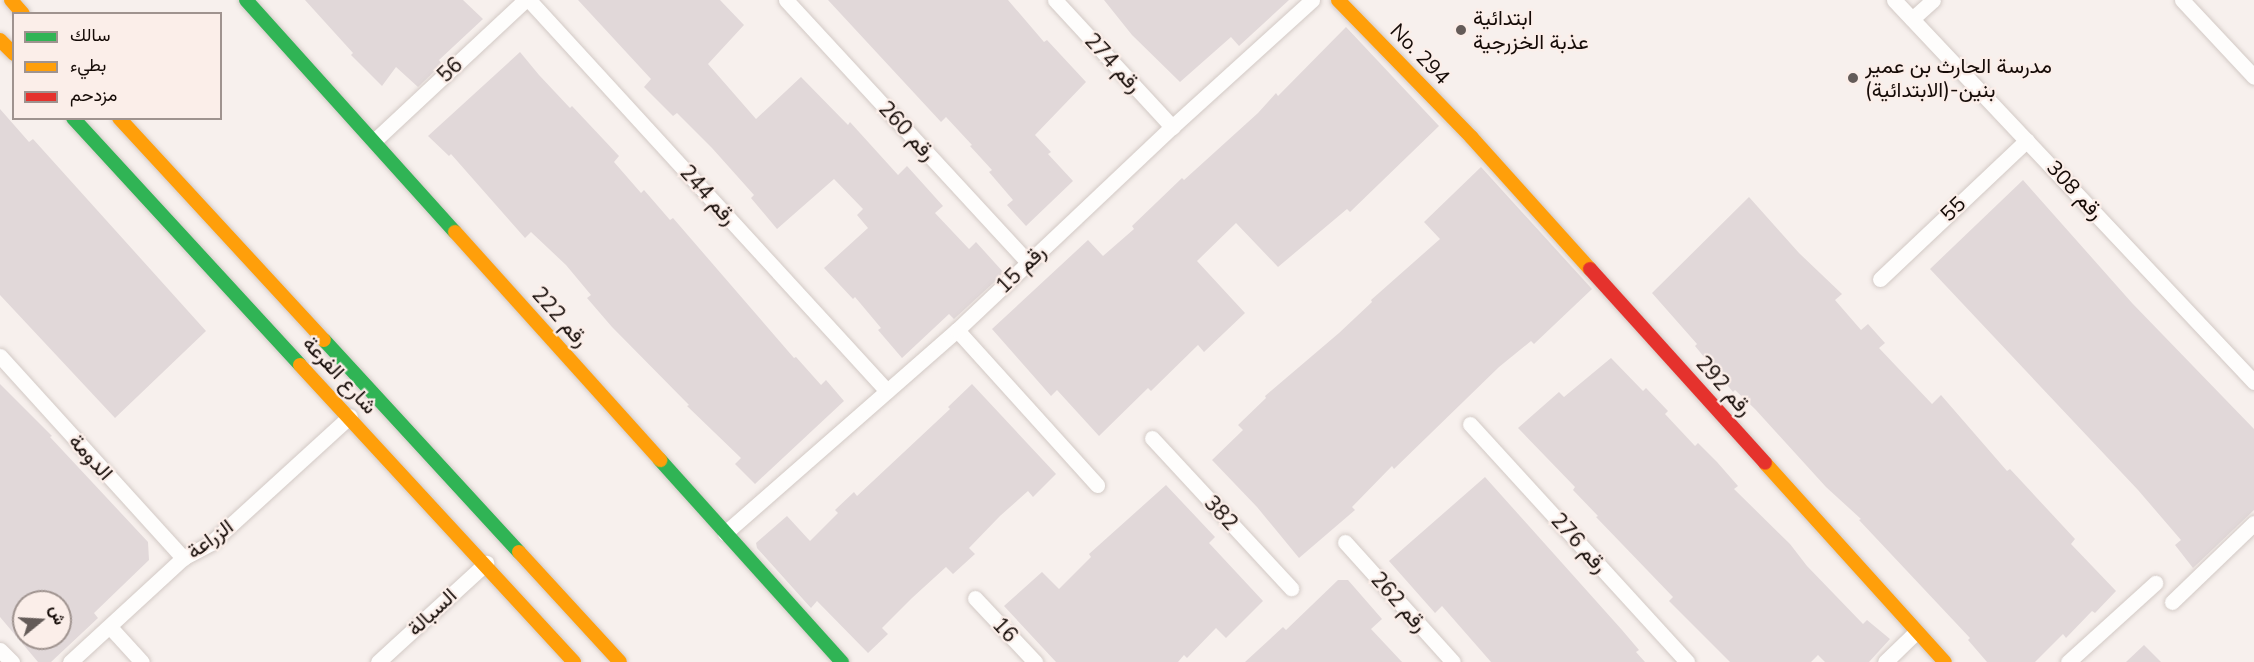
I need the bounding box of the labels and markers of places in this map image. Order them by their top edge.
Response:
place label: ابتدائية عذبة الخزرجية [1473,5,1589,55]
marker: ابتدائية عذبة الخزرجية [1454,23,1468,37]
place label: مدرسة الحارث بن عمير (الابتدائية)-بنين [1865,53,2052,103]
marker: مدرسة الحارث بن عمير (الابتدائية)-بنين [1846,71,1860,85]

